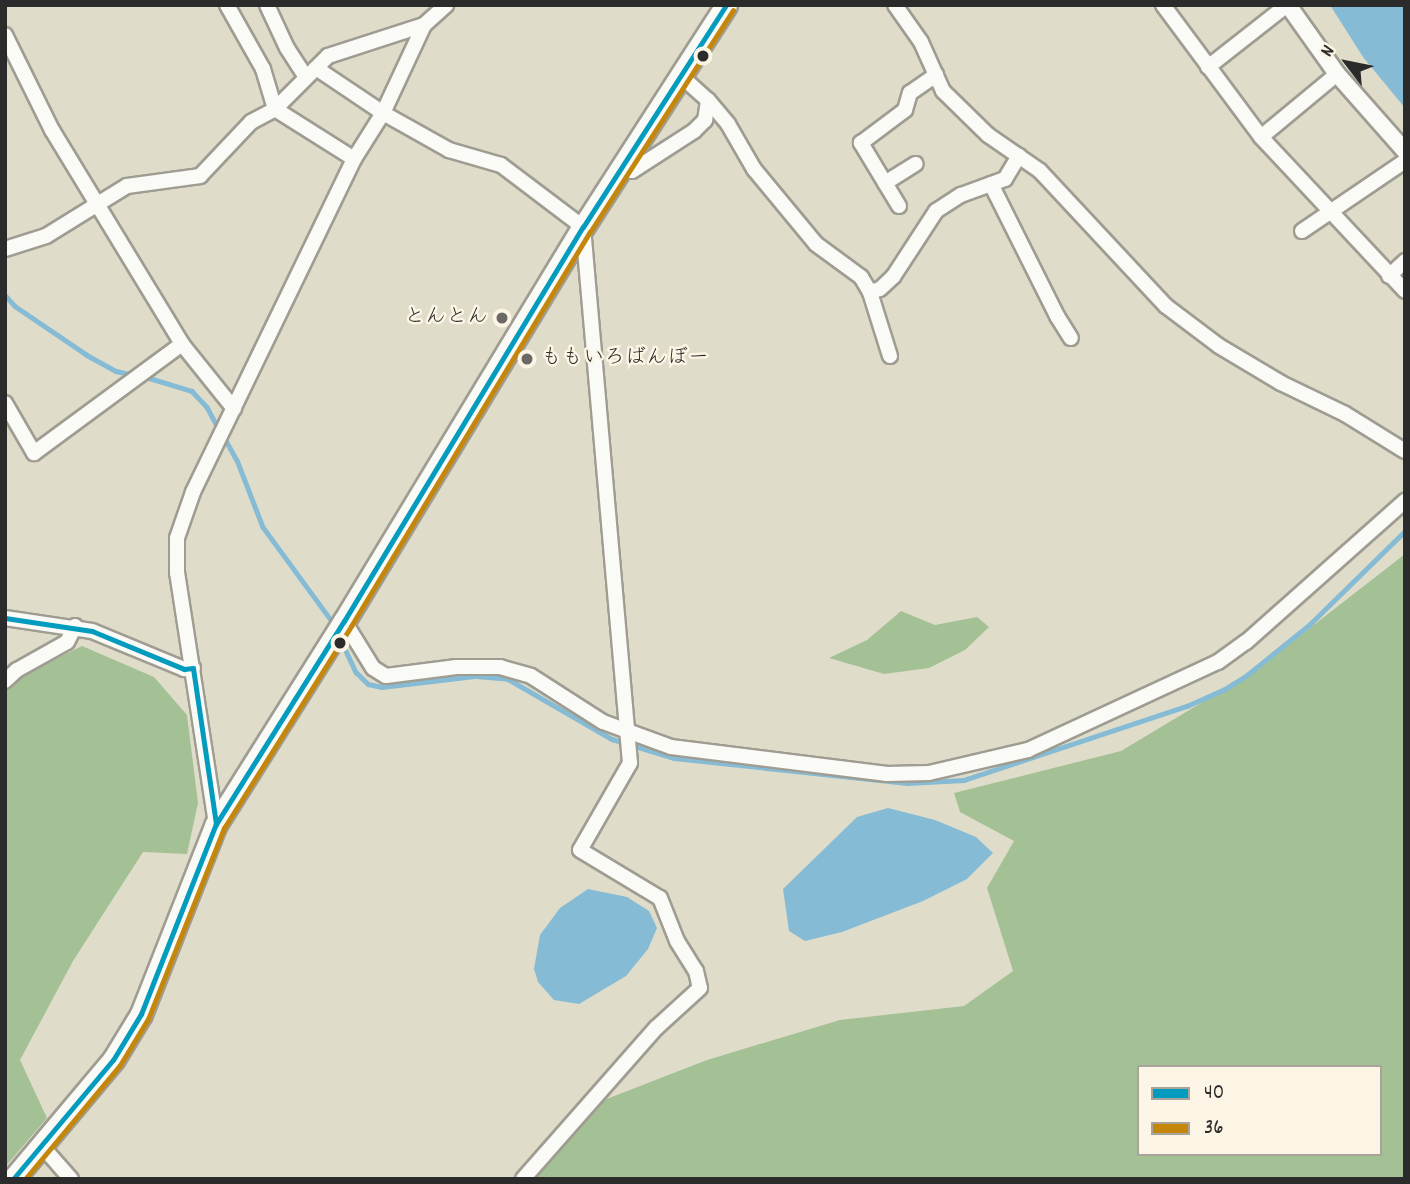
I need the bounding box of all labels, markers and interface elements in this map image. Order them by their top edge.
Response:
north arrow [1312,28,1382,98]
text: N [1315,40,1343,63]
unlabelled marker [696,49,710,63]
place label: とんとん [404,305,488,331]
marker: とんとん [494,310,510,326]
place label: ももいろばんぼー [541,346,709,372]
marker: ももいろばんぼー [519,351,535,367]
unlabelled marker [333,636,347,650]
legend [1137,1065,1382,1156]
text: 40 [1204,1079,1224,1109]
text: 36 [1204,1114,1224,1144]

